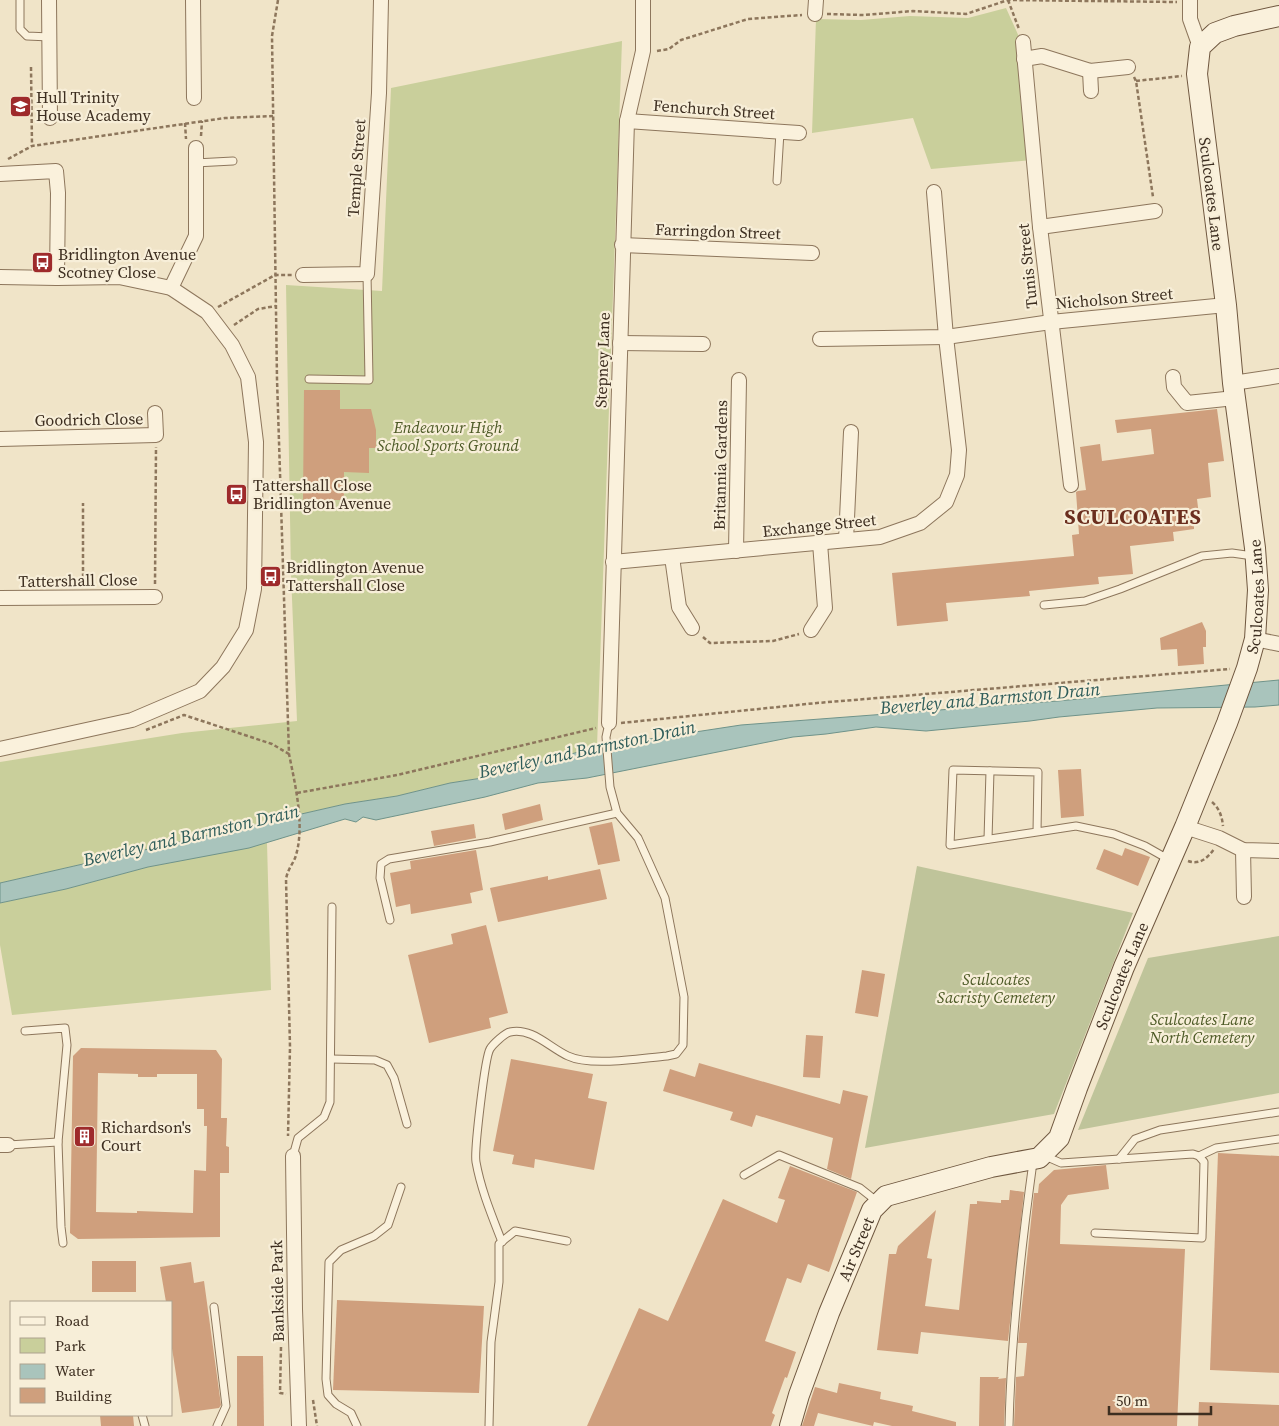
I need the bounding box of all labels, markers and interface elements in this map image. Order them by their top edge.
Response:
place label: Hull Trinity House Academy [36,86,151,126]
school or university icon: Hull Trinity House Academy [8,94,32,118]
street label: Fenchurch Street [652,94,776,124]
street label: Temple Street [342,118,370,218]
street label: Sculcoates Lane [1194,136,1230,252]
street label: Farringdon Street [655,218,782,244]
street label: Tunis Street [1012,222,1042,309]
place label: Bridlington Avenue Scotney Close [58,243,196,283]
bus stop icon: Bridlington Avenue Scotney Close [30,251,54,275]
street label: Nicholson Street [1054,282,1174,314]
street label: Stepney Lane [589,312,615,408]
street label: Britannia Gardens [708,400,732,530]
street label: Goodrich Close [34,407,144,431]
park label: Endeavour High School Sports Ground [377,416,520,456]
place label: Tattershall Close Bridlington Avenue [253,474,391,514]
bus stop icon: Tattershall Close Bridlington Avenue [225,482,249,506]
district label: SCULCOATES [1064,502,1202,531]
street label: Exchange Street [761,508,878,542]
street label: Sculcoates Lane [1240,538,1269,656]
place label: Bridlington Avenue Tattershall Close [286,556,424,596]
bus stop icon: Bridlington Avenue Tattershall Close [258,564,282,588]
street label: Tattershall Close [18,568,138,592]
water label: Beverley and Barmston Drain [878,676,1101,720]
water label: Beverley and Barmston Drain [475,714,698,784]
water label: Beverley and Barmston Drain [79,798,302,872]
street label: Sculcoates Lane [1090,918,1153,1033]
park label: Sculcoates Sacristy Cemetery [937,968,1055,1008]
park label: Sculcoates Lane North Cemetery [1149,1008,1255,1048]
place label: Richardson's Court [101,1116,191,1156]
building icon: Richardson's Court [73,1124,97,1148]
street label: Air Street [833,1213,879,1284]
street label: Bankside Park [265,1240,289,1342]
legend [10,1301,172,1416]
text: Road [55,1310,89,1331]
text: Park [55,1335,87,1356]
text: Water [55,1360,96,1381]
scale bar [1109,1384,1212,1416]
text: Building [55,1385,112,1406]
text: 50 m [1116,1390,1148,1411]

